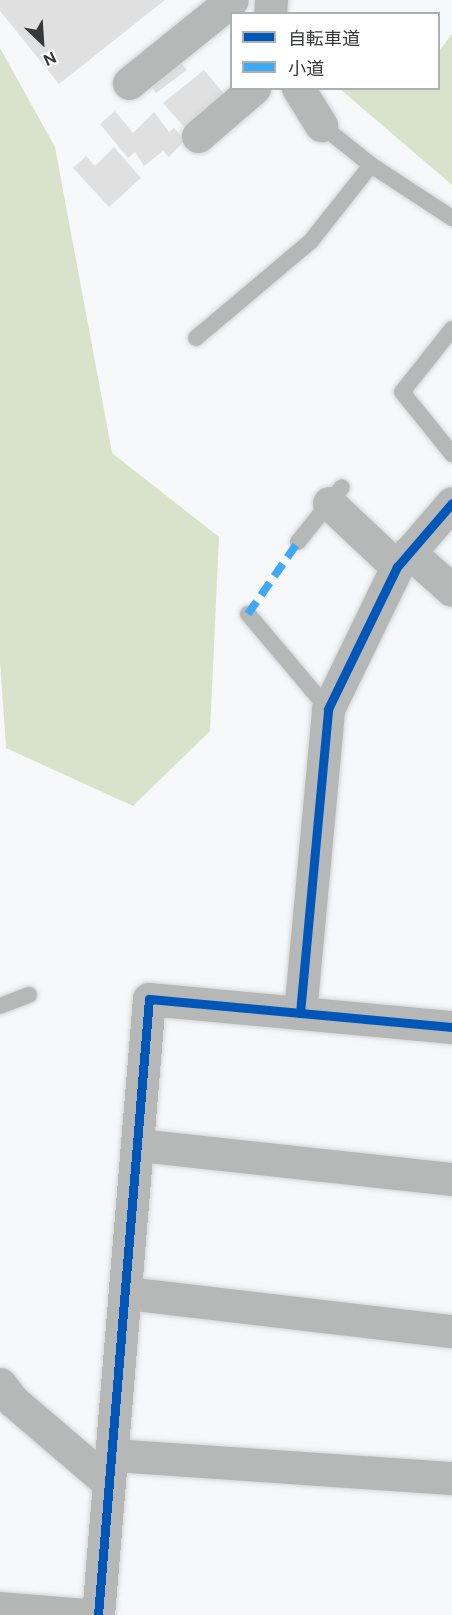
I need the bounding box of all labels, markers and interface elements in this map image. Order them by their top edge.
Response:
north arrow [12,12,72,72]
legend [230,12,440,90]
text: 自転車道 [288,27,360,51]
text: N [40,47,60,71]
text: 小道 [288,57,324,81]

